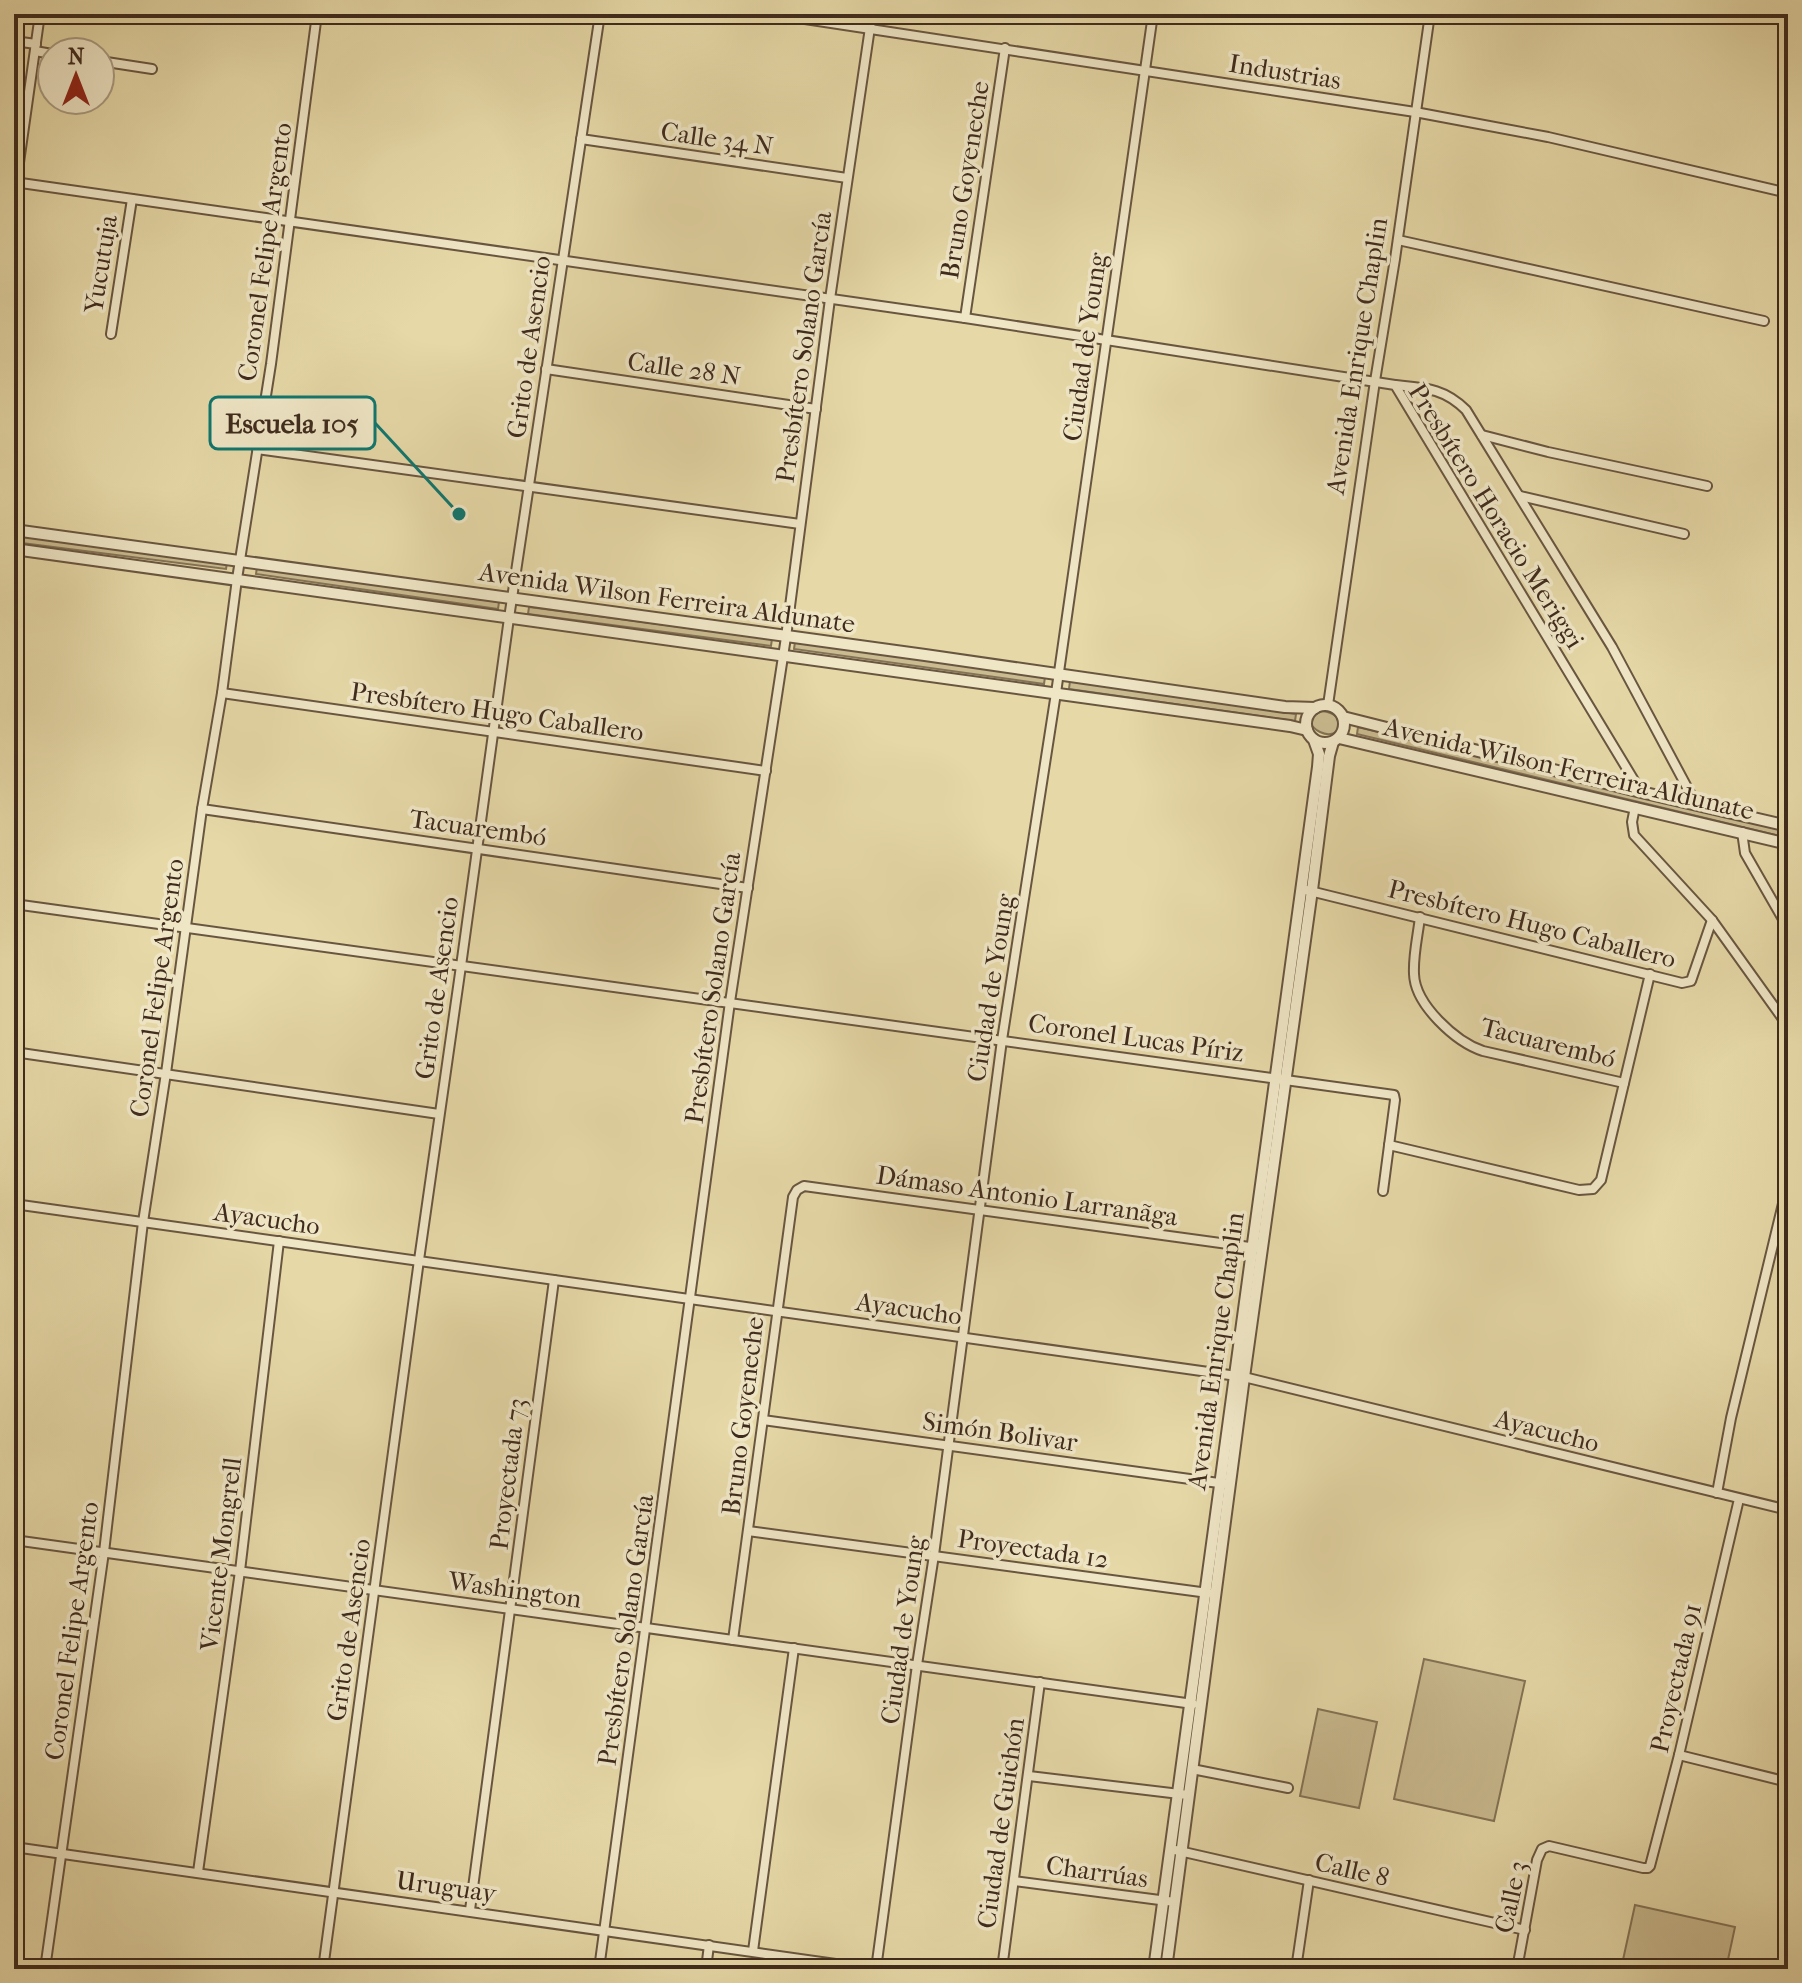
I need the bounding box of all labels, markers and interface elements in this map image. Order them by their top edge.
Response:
north arrow [36,36,116,116]
text: N [68,44,85,70]
street label: Industrias [1227,48,1343,96]
street label: Bruno Goyeneche [934,79,996,281]
street label: Calle 34 N [659,116,776,162]
street label: Coronel Felipe Argento [231,121,299,383]
street label: Presbítero Solano García [770,208,839,485]
street label: Yucutuja [78,212,124,316]
street label: Avenida Enrique Chaplin [1320,215,1394,498]
street label: Ciudad de Young [1056,250,1114,443]
street label: Grito de Asencio [501,254,557,440]
street label: Calle 28 N [625,346,743,392]
street label: Presbítero Horacio Meriggi [1402,378,1590,654]
callout: Escuela 105 [210,397,375,449]
text: Escuela 105 [225,407,359,440]
street label: Avenida Wilson Ferreira Aldunate [476,556,857,640]
street label: Presbítero Hugo Caballero [348,676,646,748]
street label: Avenida Wilson Ferreira Aldunate [1380,711,1757,827]
street label: Tacuarembó [408,803,548,853]
street label: Presbítero Solano García [679,849,748,1126]
street label: Coronel Felipe Argento [123,857,191,1119]
street label: Presbítero Hugo Caballero [1385,873,1679,975]
street label: Ciudad de Young [961,891,1021,1084]
street label: Grito de Asencio [409,895,465,1081]
street label: Coronel Lucas Píriz [1026,1008,1246,1068]
street label: Tacuarembó [1477,1011,1619,1075]
street label: Dámaso Antonio Larranãga [874,1159,1181,1233]
street label: Ayacucho [211,1196,322,1242]
street label: Avenida Enrique Chaplin [1181,1210,1251,1493]
street label: Ayacucho [853,1286,964,1332]
street label: Bruno Goyeneche [715,1315,771,1517]
street label: Proyectada 73 [483,1396,533,1552]
street label: Ayacucho [1491,1403,1602,1459]
street label: Simón Bolivar [920,1406,1080,1458]
street label: Vicente Mongrell [194,1455,248,1654]
street label: Presbítero Solano García [592,1491,661,1768]
street label: Coronel Felipe Argento [38,1500,106,1762]
street label: Proyectada 12 [955,1523,1111,1575]
street label: Ciudad de Young [874,1533,932,1726]
street label: Grito de Asencio [321,1537,377,1723]
street label: Washington [445,1565,584,1615]
street label: Proyectada 91 [1644,1600,1708,1756]
street label: Ciudad de Guichón [971,1716,1031,1930]
street label: Calle 8 [1312,1846,1392,1894]
street label: Charrúas [1044,1850,1150,1894]
street label: Calle 3 [1488,1858,1534,1936]
street label: Uruguay [394,1865,499,1910]

